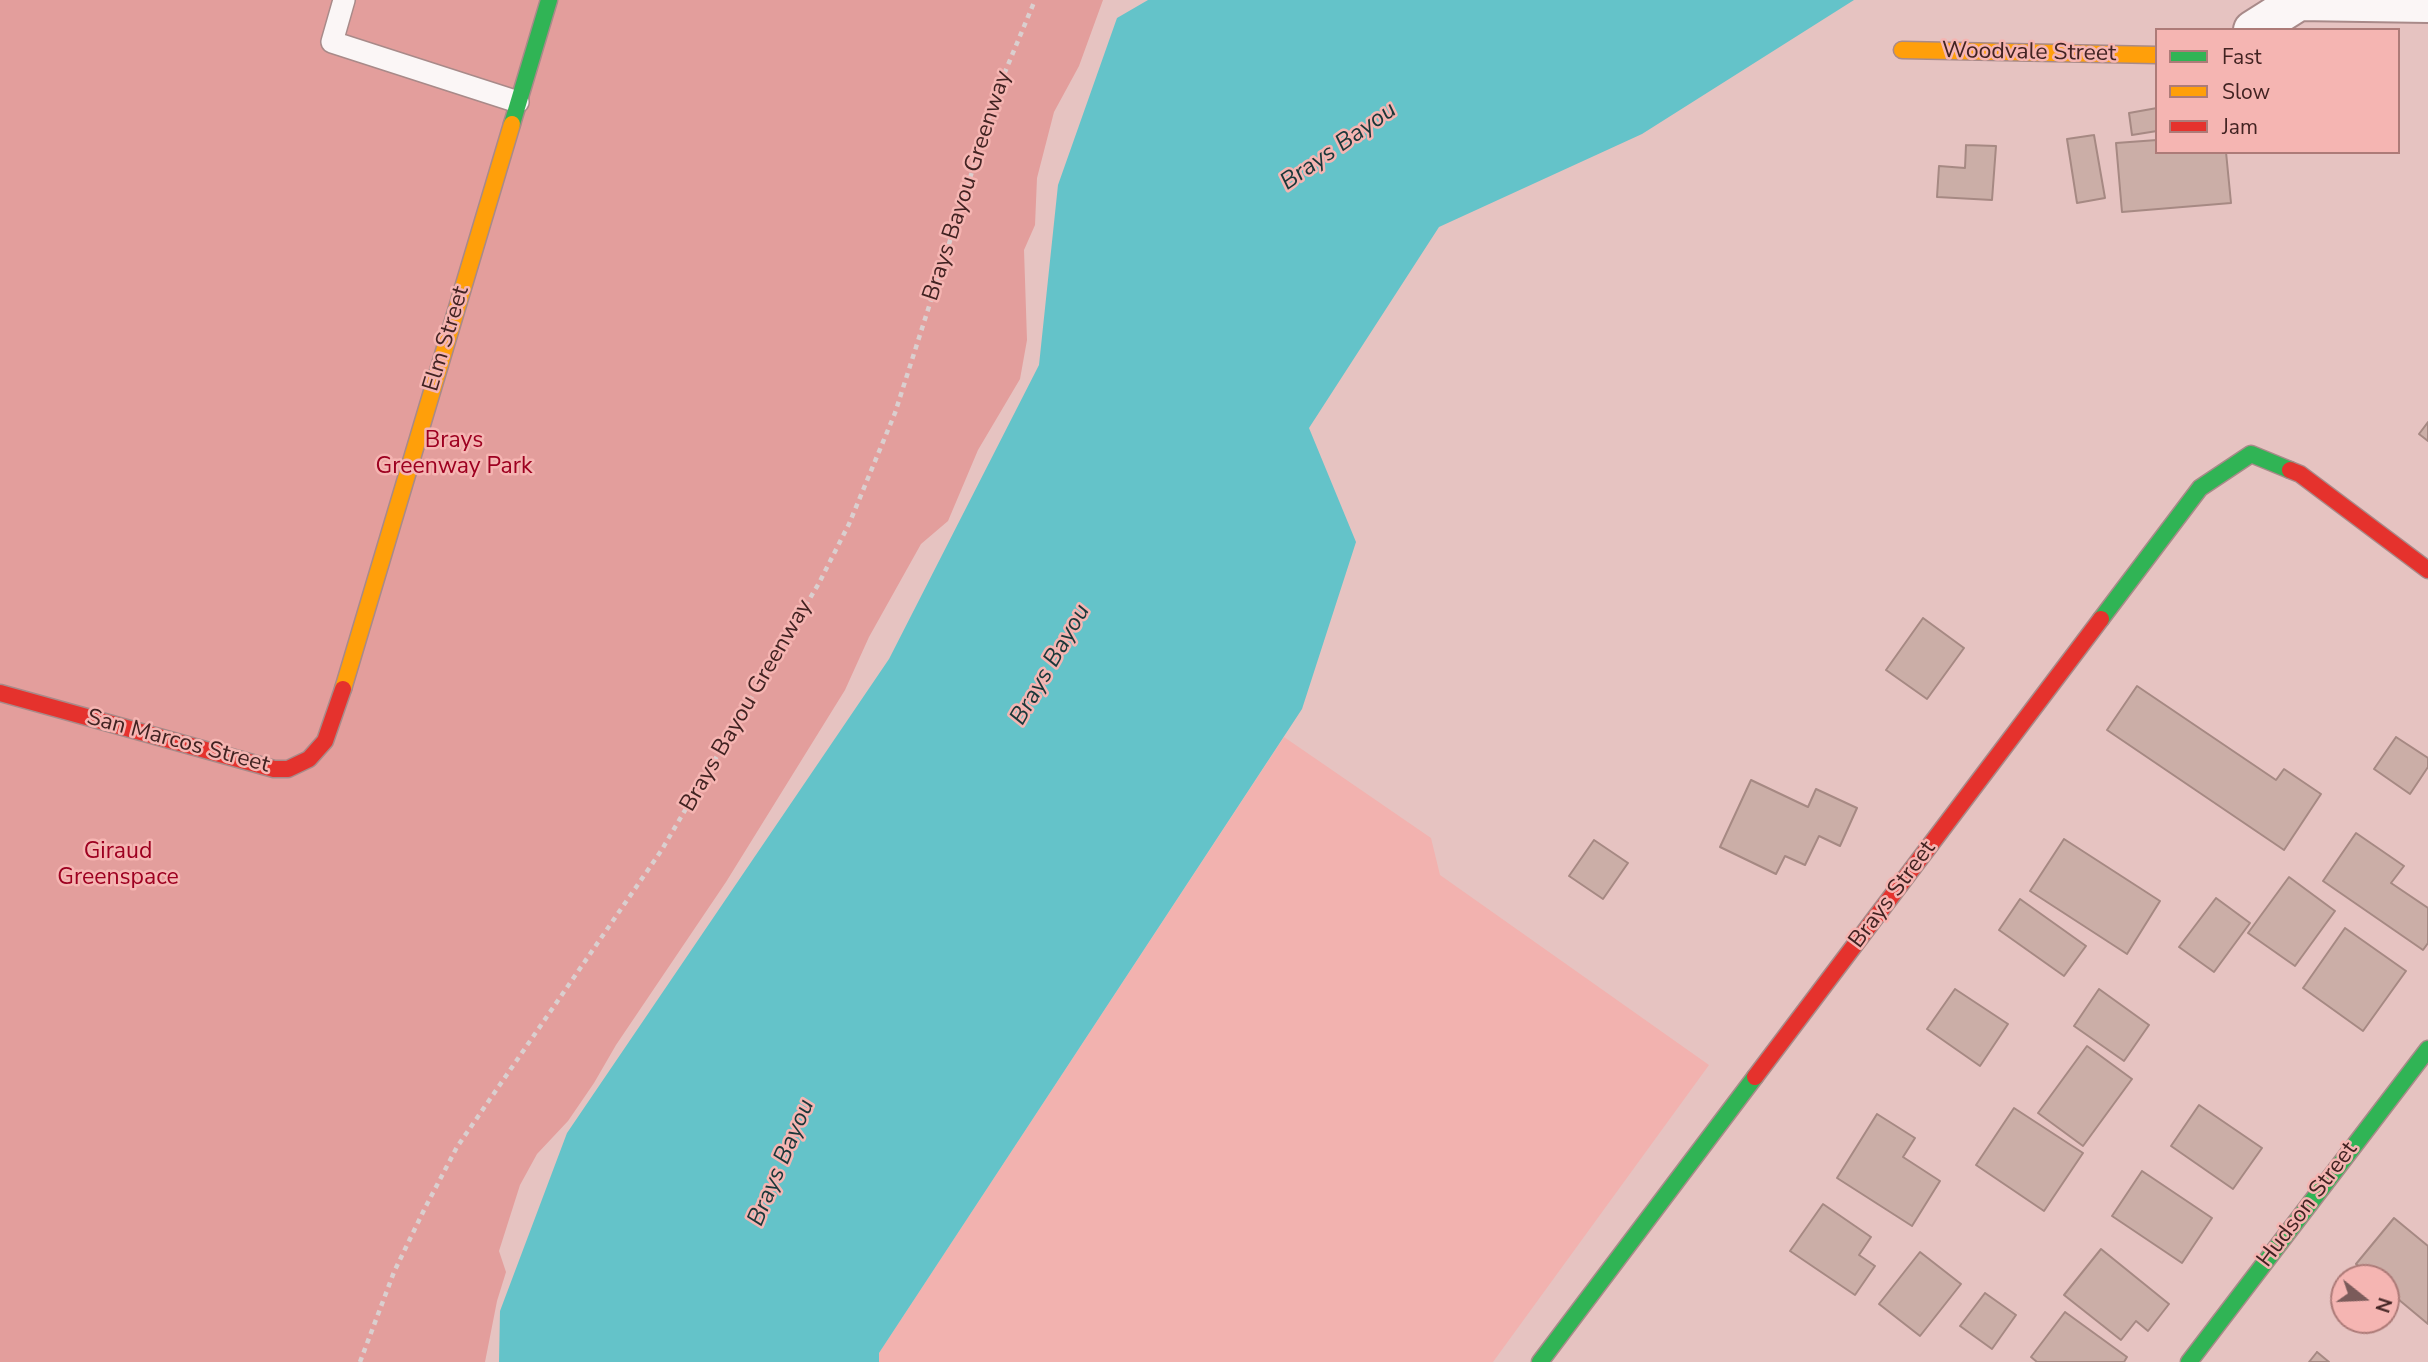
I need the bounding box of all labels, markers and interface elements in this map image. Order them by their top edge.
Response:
legend [2155,28,2400,154]
street label: Woodvale Street [1942,38,2116,68]
text: Fast [2222,43,2262,71]
street label: Brays Bayou Greenway [918,67,1018,305]
text: Slow [2222,78,2270,106]
water label: Brays Bayou [1275,97,1403,197]
text: Jam [2222,113,2258,141]
street label: Elm Street [418,283,476,395]
park label: Brays Greenway Park [375,427,533,481]
street label: Brays Bayou Greenway [675,595,819,817]
water label: Brays Bayou [1005,599,1097,731]
street label: San Marcos Street [84,704,272,780]
street label: Brays Street [1844,836,1942,954]
park label: Giraud Greenspace [57,838,179,892]
water label: Brays Bayou [742,1095,822,1231]
street label: Hudson Street [2252,1137,2364,1273]
north arrow [2330,1264,2400,1334]
text: N [2369,1294,2398,1316]

